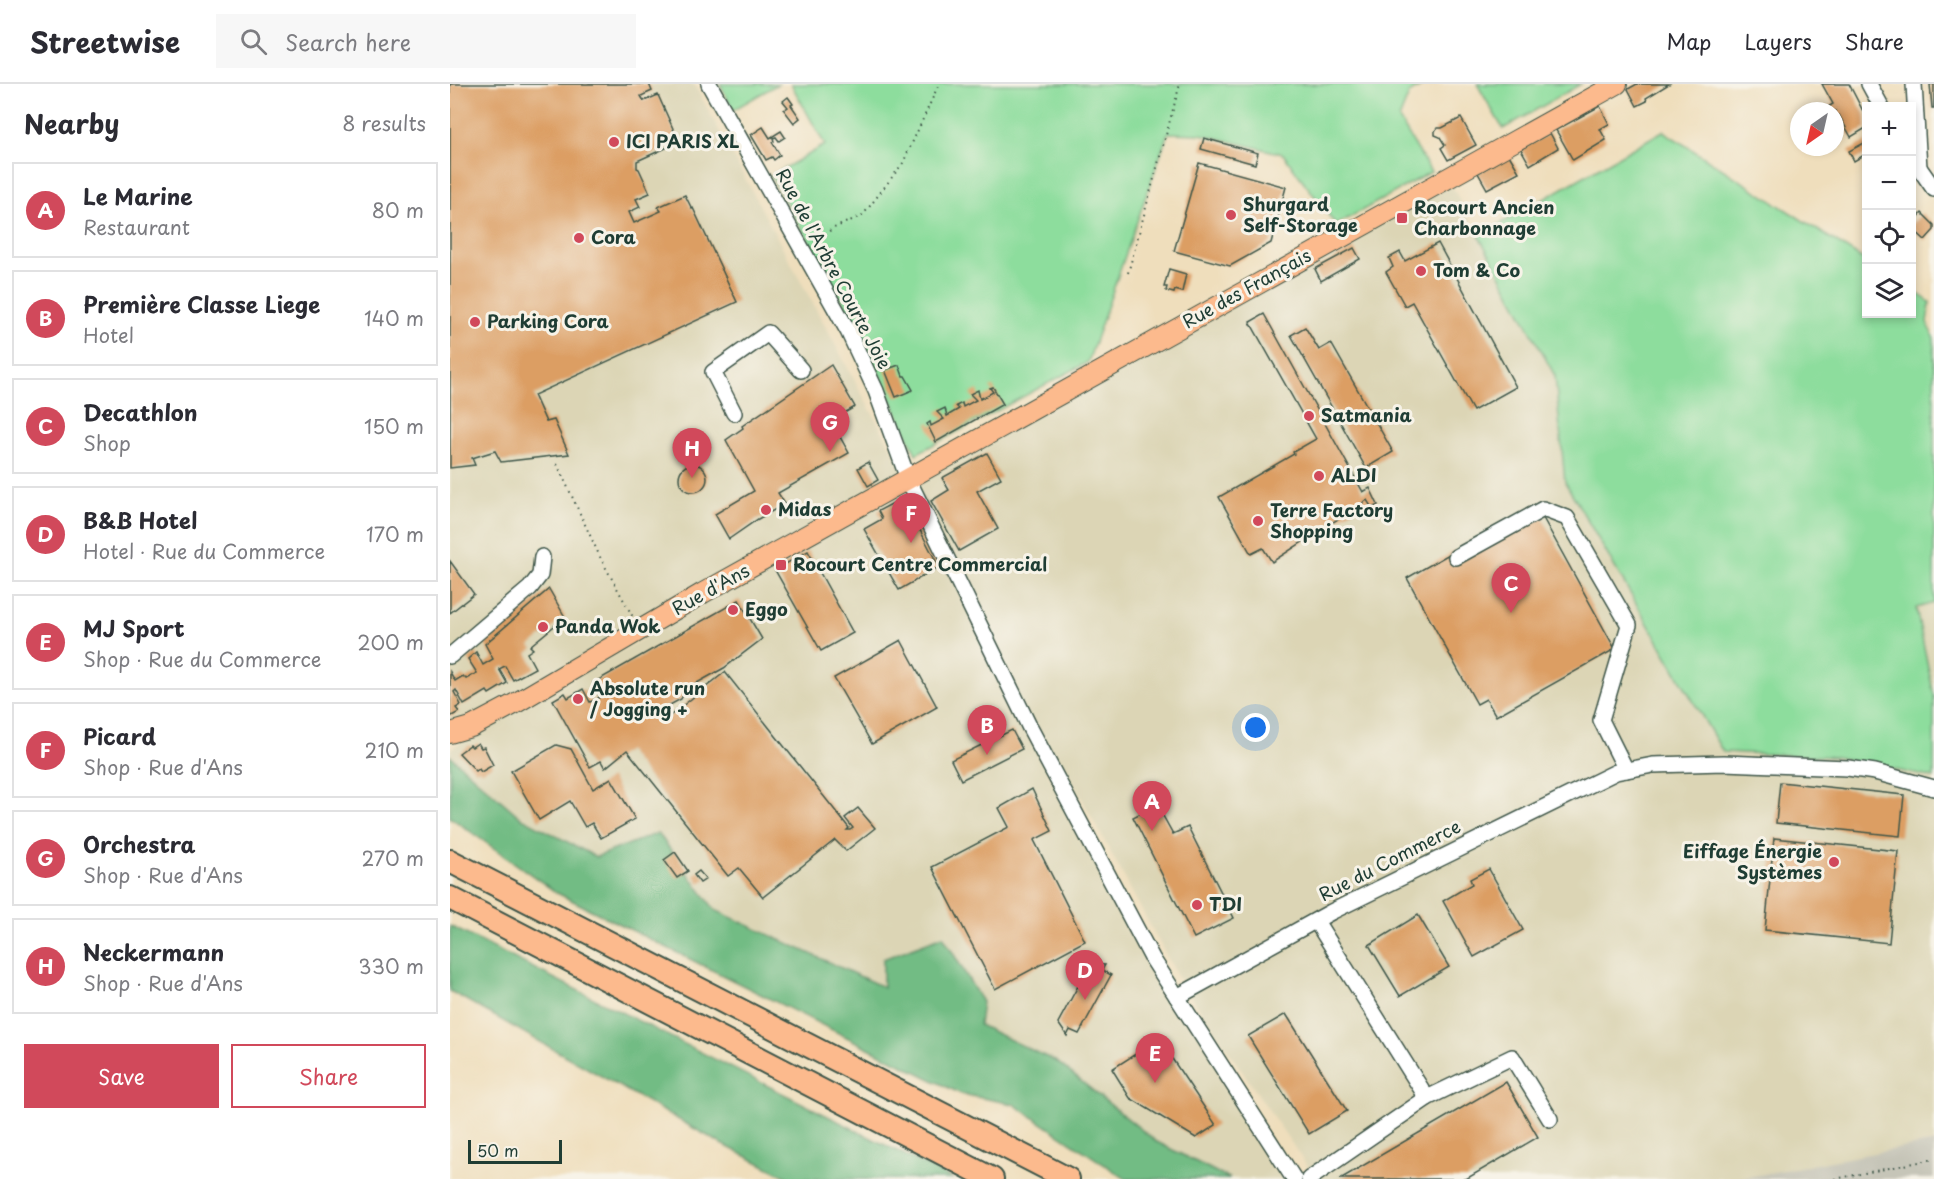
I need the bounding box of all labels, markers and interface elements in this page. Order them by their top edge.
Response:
search box [216,14,636,68]
text: Streetwise [30,20,180,63]
icon: search [237,25,270,58]
text: Search here [285,25,411,58]
text: Map [1667,25,1711,57]
text: Layers [1744,25,1812,57]
text: Share [1845,25,1904,57]
north arrow [1790,102,1844,156]
map controls [1862,102,1916,318]
button: + [1862,102,1916,156]
text: Nearby [24,104,119,143]
text: 8 results [342,108,426,138]
place label: ICI PARIS XL [626,127,740,154]
marker: ICI PARIS XL [607,135,621,149]
button: − [1862,156,1916,210]
street label: Rue de l'Arbre Courte Joie [770,163,899,373]
text: Le Marine [83,179,193,212]
place label: Shurgard Self-Storage [1243,190,1358,238]
place label: Rocourt Ancien Charbonnage [1414,193,1554,241]
text: A [38,195,53,225]
text: 80 m [372,195,424,225]
marker: Shurgard Self-Storage [1224,208,1238,222]
button: locate [1862,210,1916,264]
marker: Rocourt Ancien Charbonnage [1395,211,1409,225]
text: Restaurant [83,212,190,242]
place label: Cora [591,223,637,250]
marker: Cora [572,231,586,245]
street label: Rue des Français [1177,241,1316,334]
place label: Tom & Co [1433,256,1520,283]
marker: Tom & Co [1414,264,1428,278]
button: layers [1862,264,1916,318]
text: Première Classe Liege [83,287,320,320]
text: B [39,303,52,333]
text: 140 m [364,303,424,333]
place label: Parking Cora [487,307,610,334]
marker: Parking Cora [468,315,482,329]
text: Hotel [83,320,134,350]
text: Decathlon [83,395,198,428]
place label: Satmania [1321,401,1412,428]
pin: G [810,402,850,452]
marker: Satmania [1302,409,1316,423]
text: C [38,411,53,441]
text: 150 m [364,411,424,441]
text: Shop [83,428,131,458]
pin: H [672,428,712,478]
place label: ALDI [1330,461,1377,488]
marker: ALDI [1312,469,1326,483]
pin: F [892,494,930,543]
place label: Midas [778,495,832,522]
place label: Terre Factory Shopping [1270,496,1393,544]
text: B&B Hotel [83,503,197,536]
marker: Midas [759,503,773,517]
marker: Terre Factory Shopping [1251,514,1265,528]
text: D [38,519,53,549]
text: 170 m [366,519,424,549]
text: Hotel · Rue du Commerce [83,536,325,566]
place label: Rocourt Centre Commercial [793,550,1048,577]
street label: Rue d'Ans [667,556,754,621]
marker: Rocourt Centre Commercial [774,558,788,572]
pin: C [1492,564,1530,613]
place label: Eggo [745,595,788,622]
marker: Eggo [726,603,740,617]
text: MJ Sport [83,611,185,644]
place label: Panda Wok [555,612,661,639]
marker: Panda Wok [536,620,550,634]
text: E [39,627,52,657]
text: 200 m [357,627,424,657]
text: Shop · Rue du Commerce [83,644,321,674]
place label: Absolute run / Jogging + [589,674,705,722]
marker: Absolute run / Jogging + [571,692,585,706]
pin: B [968,706,1006,755]
your location [1241,713,1270,742]
text: Picard [83,719,156,752]
text: F [40,735,51,765]
text: 210 m [365,735,424,765]
text: Shop · Rue d'Ans [83,752,243,782]
pin: A [1132,782,1172,831]
street label: Rue du Commerce [1314,812,1465,907]
text: Orchestra [83,827,195,860]
place label: Eiffage Énergie Systèmes [1683,837,1822,885]
text: G [37,843,54,873]
text: 270 m [361,843,424,873]
marker: Eiffage Énergie Systèmes [1827,855,1841,869]
text: Shop · Rue d'Ans [83,860,243,890]
place label: TDI [1209,890,1242,917]
marker: TDI [1190,898,1204,912]
text: Neckermann [83,935,224,968]
pin: D [1066,950,1104,1000]
text: H [38,951,53,981]
text: 330 m [358,951,424,981]
text: Shop · Rue d'Ans [83,968,243,998]
pin: E [1136,1034,1174,1083]
button: Save [24,1044,219,1108]
button: Share [231,1044,426,1108]
scale bar [468,1137,562,1164]
text: 50 m [477,1138,518,1162]

